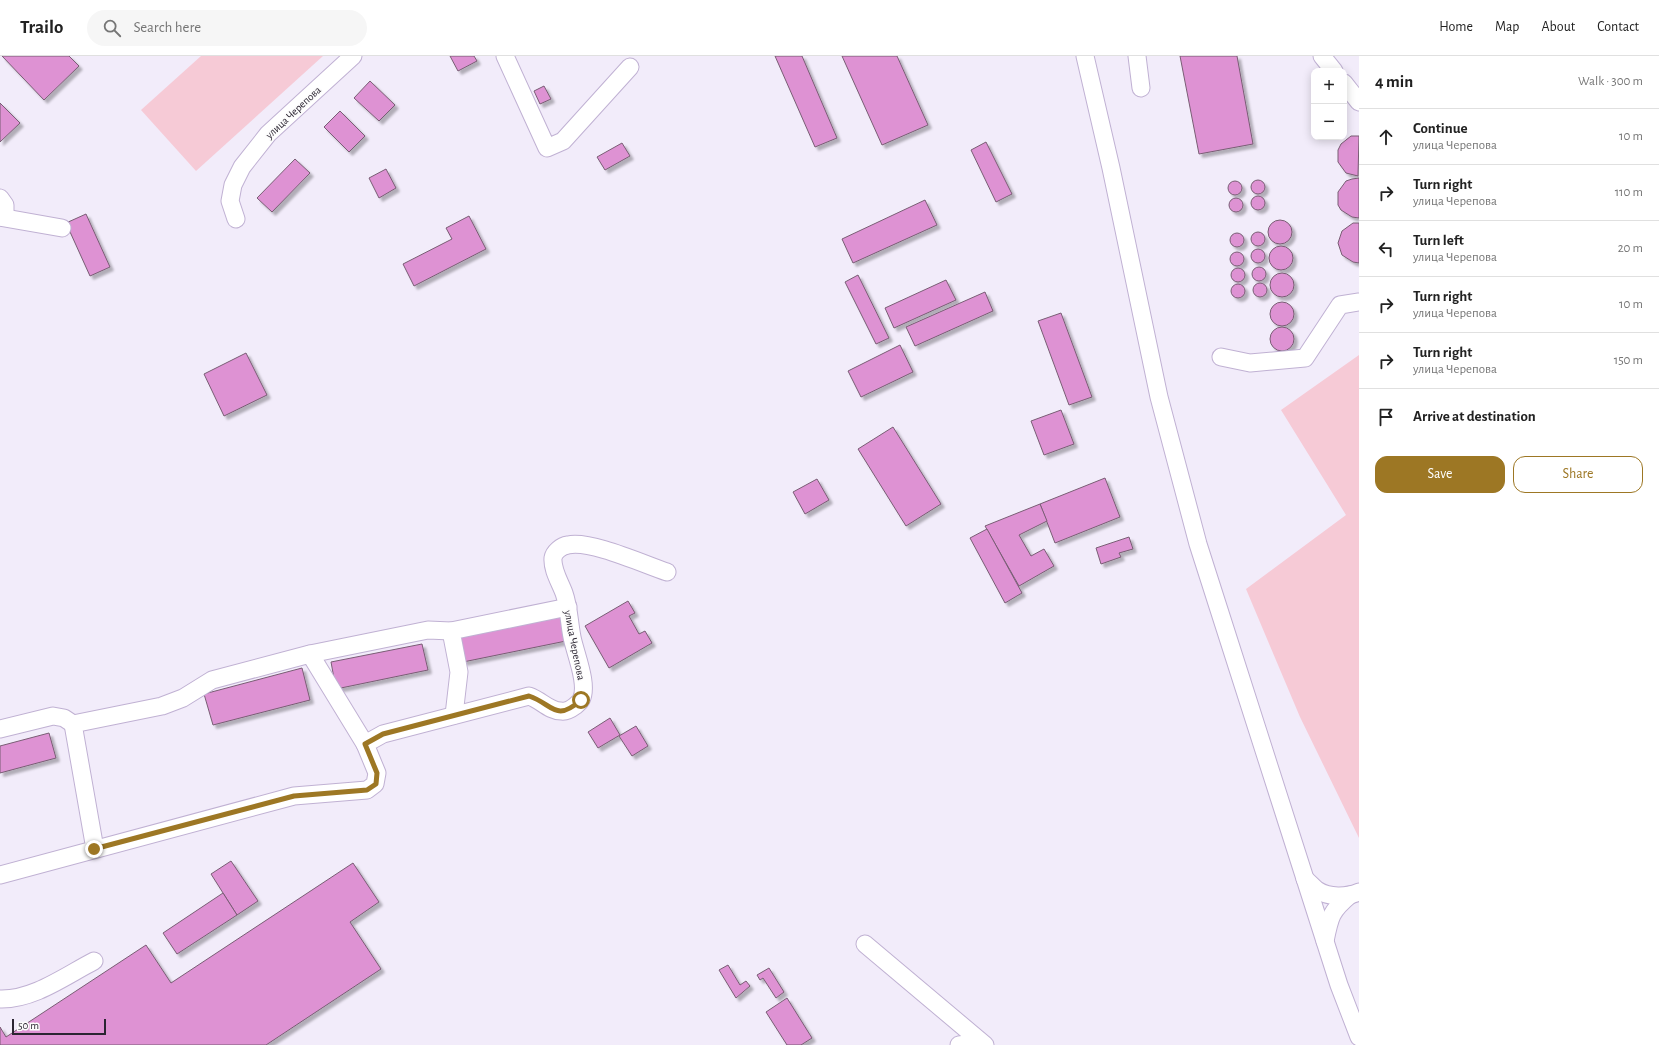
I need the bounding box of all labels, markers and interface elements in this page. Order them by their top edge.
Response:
search box [87,10,367,46]
icon: search [101,17,123,39]
text: Trailo [20,18,63,37]
text: Search here [133,20,201,35]
text: Home [1439,20,1473,34]
text: Map [1495,20,1519,34]
text: About [1541,20,1575,34]
text: Contact [1597,20,1639,34]
map controls [1311,68,1347,140]
button: + [1311,68,1347,104]
text: 4 min [1375,73,1413,90]
text: Walk · 300 m [1578,75,1643,88]
street label: улица Черепова [263,84,323,141]
button: − [1311,104,1347,140]
text: Continue [1413,121,1468,136]
icon: ahead [1375,126,1397,148]
text: 10 m [1619,130,1643,143]
text: улица Черепова [1413,139,1497,152]
text: Turn right [1413,177,1472,192]
icon: right [1375,182,1397,204]
text: 110 m [1615,186,1643,199]
text: улица Черепова [1413,195,1497,208]
text: Turn left [1413,233,1464,248]
icon: left [1375,238,1397,260]
text: 20 m [1618,242,1643,255]
text: улица Черепова [1413,251,1497,264]
text: Turn right [1413,289,1472,304]
icon: right [1375,294,1397,316]
text: 10 m [1619,298,1643,311]
text: улица Черепова [1413,307,1497,320]
text: Turn right [1413,345,1472,360]
icon: right [1375,350,1397,372]
text: 150 m [1614,354,1643,367]
text: улица Черепова [1413,363,1497,376]
icon: arrive [1375,406,1397,428]
text: Arrive at destination [1413,409,1536,424]
button: Save [1375,456,1505,493]
button: Share [1513,456,1643,493]
street label: улица Черепова [562,608,587,681]
route start [572,691,590,709]
route end [85,840,103,858]
scale bar [12,1017,106,1036]
text: 50 m [18,1020,39,1031]

